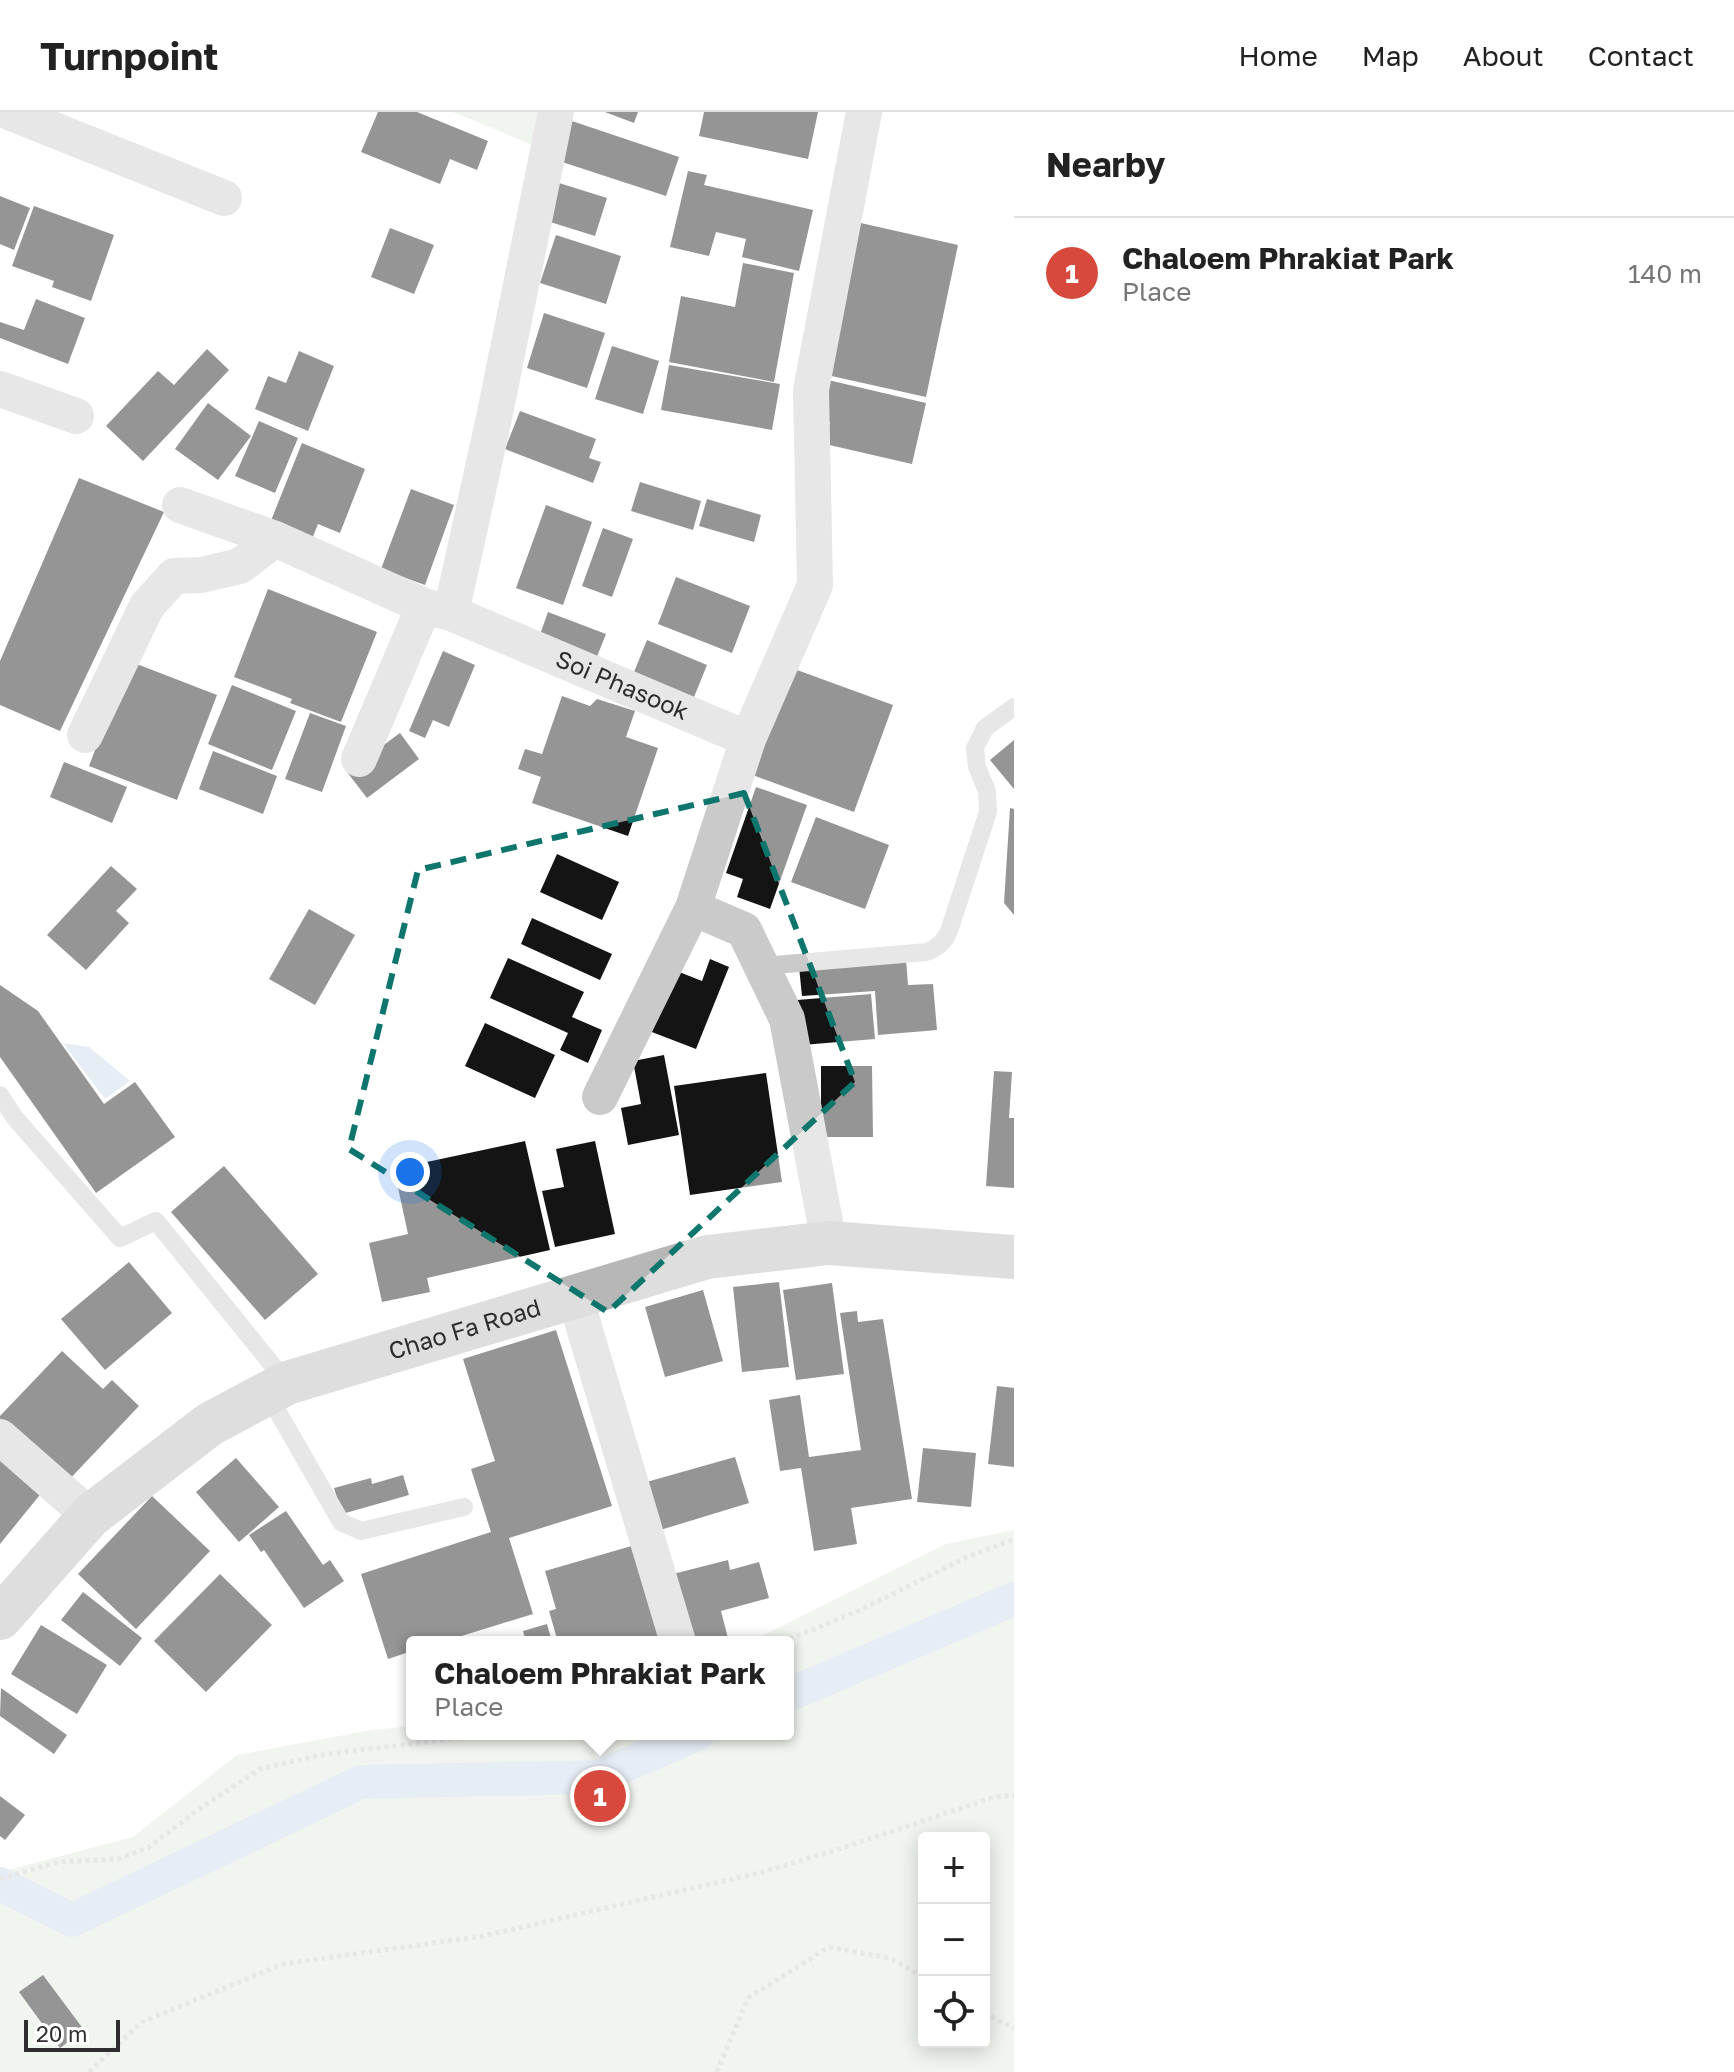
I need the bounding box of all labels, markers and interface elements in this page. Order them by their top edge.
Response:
text: Turnpoint [40,33,218,78]
text: Home [1239,39,1318,72]
text: Map [1362,39,1419,72]
text: About [1463,39,1544,72]
text: Contact [1588,39,1694,72]
text: Nearby [1046,144,1166,184]
text: Chaloem Phrakiat Park [1122,240,1454,276]
text: 1 [1065,258,1079,289]
text: 140 m [1628,258,1702,289]
text: Place [1122,276,1191,307]
street label: Soi Phasook [552,643,693,725]
your location [390,1152,430,1192]
street label: Chao Fa Road [385,1292,544,1365]
popup [406,1636,794,1740]
text: Chaloem Phrakiat Park [434,1655,766,1691]
text: Place [434,1691,503,1722]
pin: 1 [574,1766,626,1826]
map controls [918,1832,990,2048]
button: + [918,1832,990,1904]
button: − [918,1904,990,1976]
button: locate [918,1976,990,2048]
scale bar [24,2016,120,2052]
text: 20 m [36,2020,87,2047]

